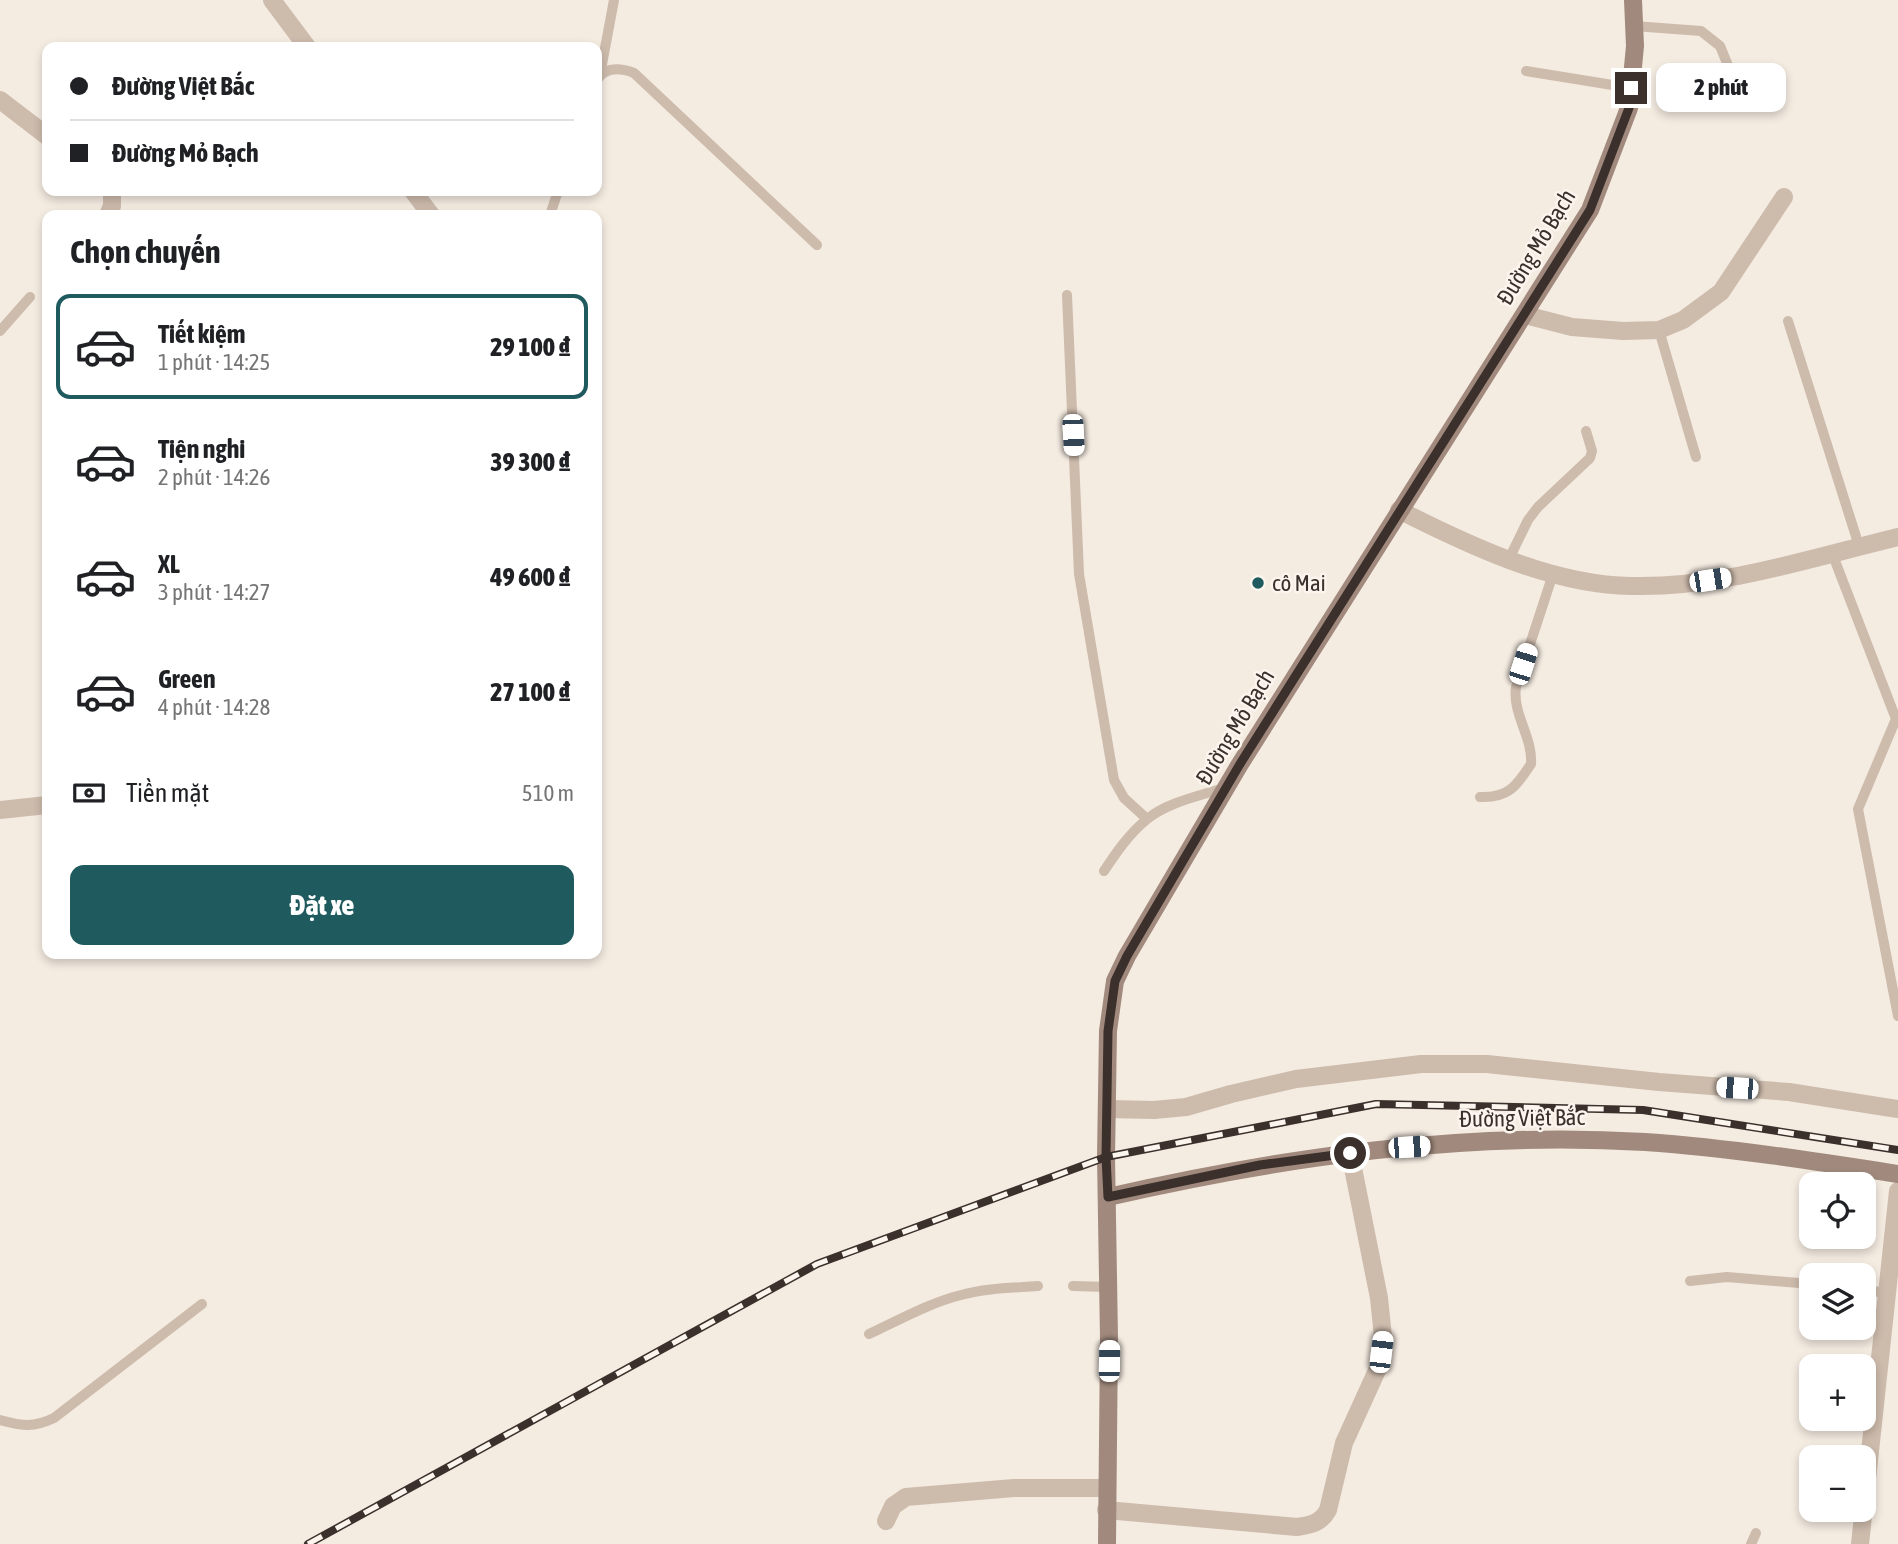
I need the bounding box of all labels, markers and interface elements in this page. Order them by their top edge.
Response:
callout: 2 phút [1656,64,1785,112]
text: Đường Việt Bắc [112,71,254,101]
route end [1615,72,1647,104]
text: 2 phút [1694,74,1748,100]
text: Đường Mỏ Bạch [112,138,259,168]
street label: Đường Mỏ Bạch [1491,185,1581,309]
text: Chọn chuyến [70,233,221,270]
icon: car [74,315,137,378]
text: Tiết kiệm [158,319,246,349]
text: 29 100 ₫ [490,332,570,362]
text: 1 phút · 14:25 [158,349,270,375]
car [1062,413,1085,457]
icon: car [74,430,137,493]
text: Tiện nghi [158,434,245,464]
text: 39 300 ₫ [490,447,570,477]
text: 2 phút · 14:26 [158,464,270,490]
icon: car [74,545,137,608]
text: XL [158,549,180,579]
text: 49 600 ₫ [490,562,570,592]
car [1688,566,1733,594]
place label: cô Mai [1272,570,1326,596]
marker: cô Mai [1250,575,1266,591]
text: 3 phút · 14:27 [158,579,270,605]
car [1507,641,1540,687]
icon: car [74,660,137,723]
text: Green [158,664,216,694]
street label: Đường Mỏ Bạch [1190,665,1280,789]
text: 27 100 ₫ [490,677,570,707]
text: 4 phút · 14:28 [158,694,270,720]
icon: cash [70,774,108,812]
text: Tiền mặt [126,778,209,808]
text: 510 m [522,780,574,806]
button: Đặt xe [70,865,574,945]
car [1716,1076,1759,1100]
street label: Đường Việt Bắc [1459,1104,1586,1132]
car [1388,1135,1431,1159]
route start [1334,1137,1366,1169]
map controls [1799,1172,1876,1522]
button: locate [1799,1172,1876,1249]
button: layers [1799,1263,1876,1340]
car [1369,1330,1394,1374]
car [1099,1340,1120,1382]
button: + [1799,1354,1876,1431]
button: − [1799,1445,1876,1522]

